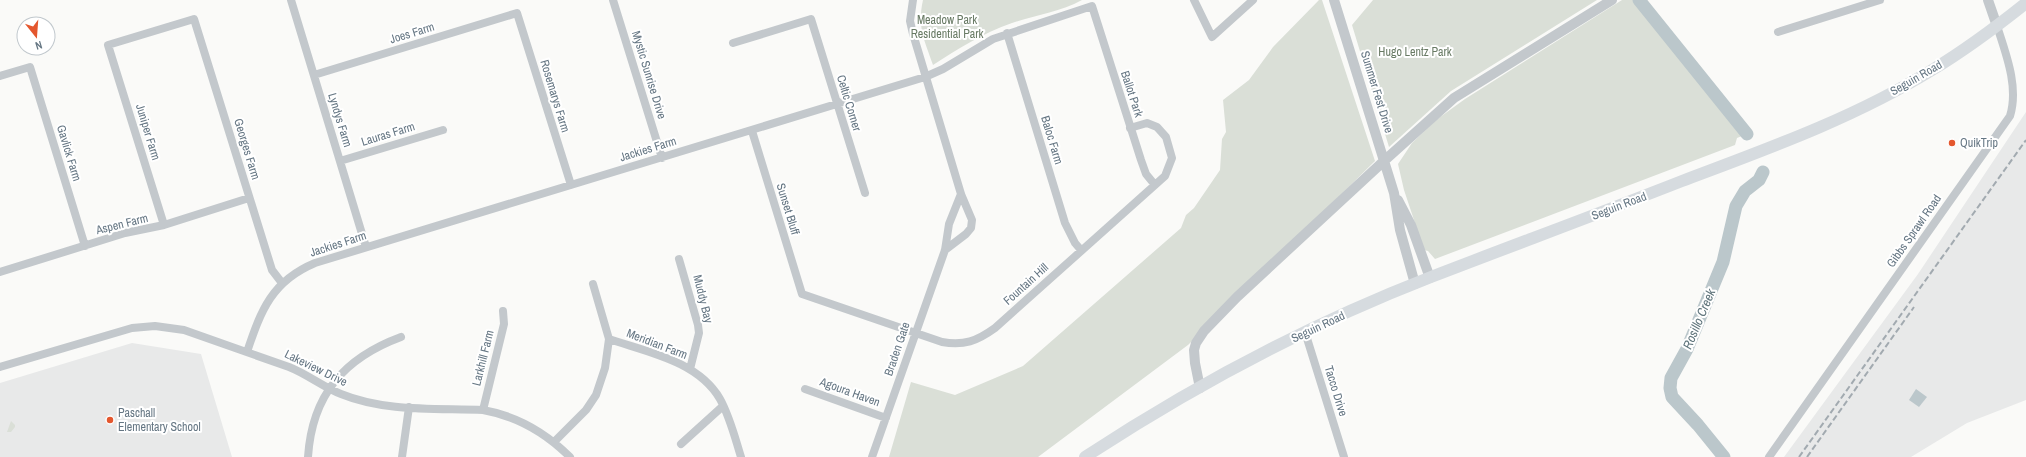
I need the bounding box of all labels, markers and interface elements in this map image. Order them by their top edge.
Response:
park label: Meadow Park Residential Park [911,12,983,42]
north arrow [16,16,56,56]
street label: Joes Farm [388,19,436,47]
street label: Mystic Sunrise Drive [628,29,670,121]
text: N [34,38,44,53]
park label: Hugo Lentz Park [1378,44,1452,60]
street label: Summer Fest Drive [1357,49,1397,135]
street label: Seguin Road [1887,57,1945,99]
street label: Rosemarys Farm [536,58,574,134]
street label: Ballot Park [1117,69,1147,119]
street label: Celtic Corner [833,73,865,134]
street label: Lyndys Farm [324,91,356,149]
street label: Juniper Farm [132,102,164,162]
street label: Baloc Farm [1037,114,1067,166]
street label: Georges Farm [230,117,264,181]
street label: Lauras Farm [359,118,417,150]
street label: Gavlick Farm [53,123,85,183]
street label: Jackies Farm [618,133,678,165]
place label: QuikTrip [1960,135,1998,151]
marker: QuikTrip [1947,138,1957,148]
street label: Sunset Bluff [773,181,804,237]
street label: Seguin Road [1589,188,1649,224]
street label: Gibbs Sprawl Road [1883,191,1945,271]
street label: Aspen Farm [93,210,150,238]
street label: Jackies Farm [308,227,368,261]
street label: Fountain Hill [1000,260,1052,308]
street label: Muddy Bay [689,273,717,325]
water label: Rosillo Creek [1679,286,1720,352]
street label: Seguin Road [1289,308,1347,346]
street label: Braden Gate [880,320,914,378]
street label: Meridian Farm [624,325,690,363]
street label: Larkhill Farm [468,328,498,388]
street label: Lakeview Drive [282,346,350,390]
street label: Tacco Drive [1321,364,1351,418]
street label: Agoura Haven [817,373,882,410]
place label: Paschall Elementary School [118,405,201,435]
marker: Paschall Elementary School [105,415,115,425]

